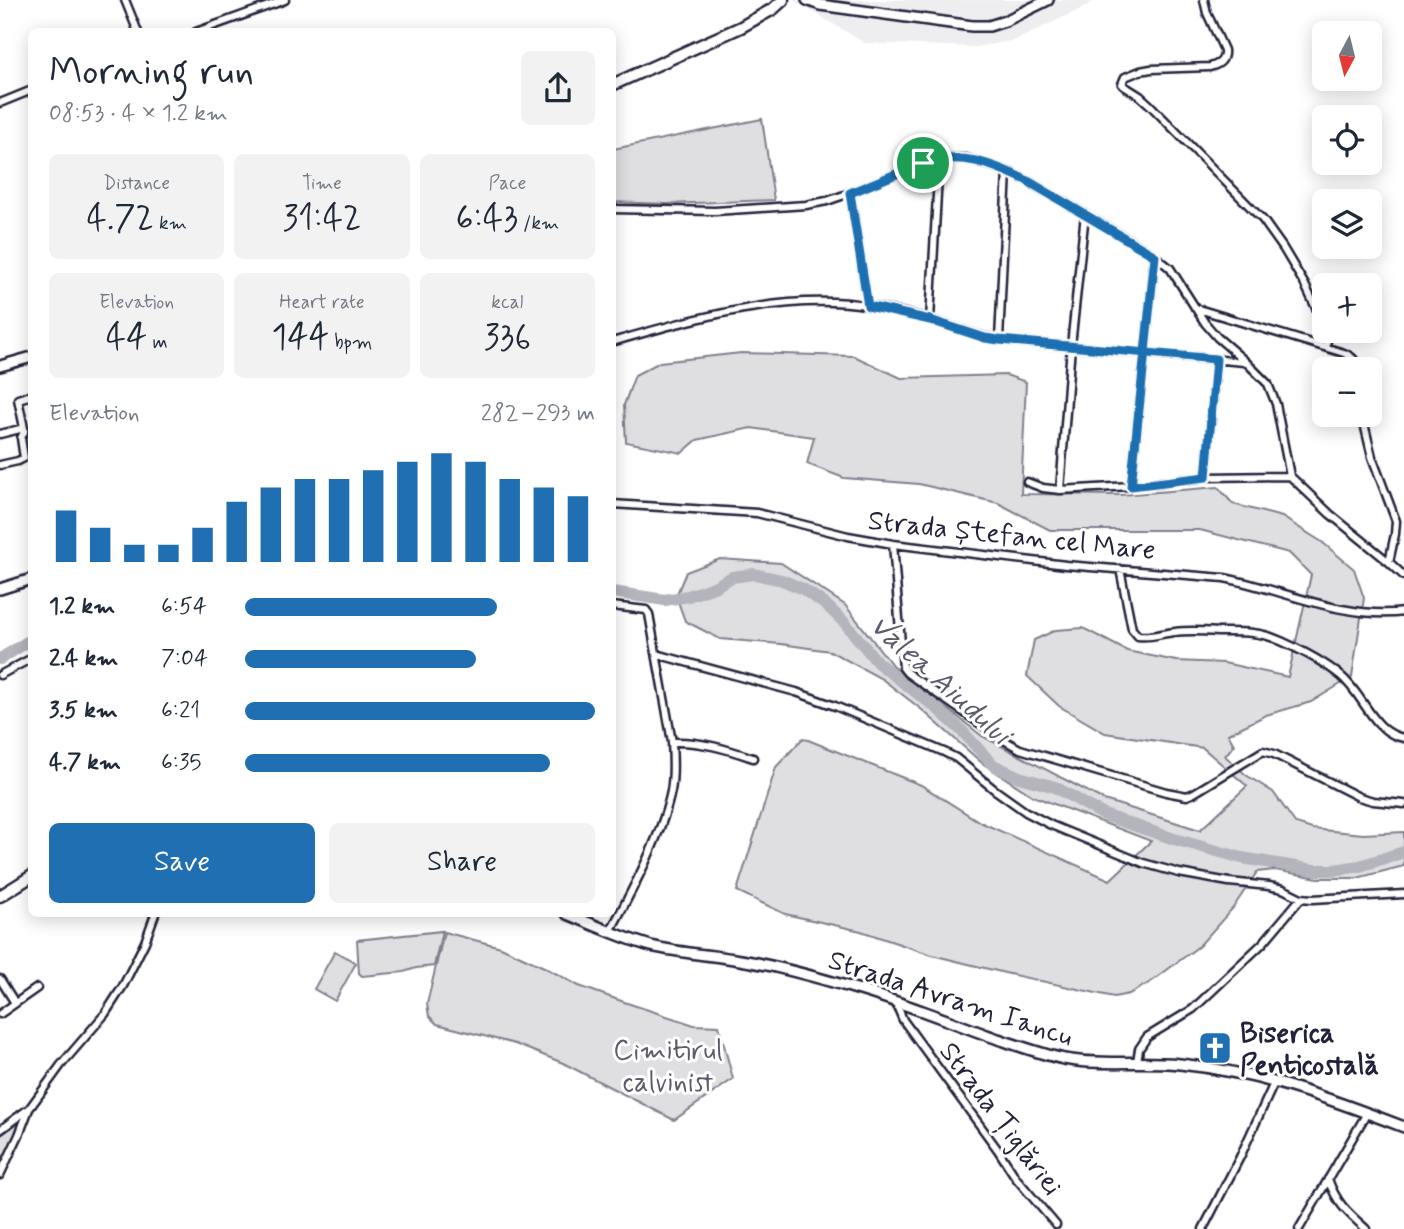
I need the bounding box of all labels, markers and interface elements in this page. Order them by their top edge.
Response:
north arrow [1312,21,1382,91]
map controls [1312,21,1382,427]
text: Morning run [49,48,254,97]
button: share [521,51,595,125]
text: 08:53 · 4 × 1.2 km [49,99,228,129]
button: locate [1312,105,1382,175]
pin [893,133,953,193]
icon: arrive [904,144,942,182]
text: Distance [103,171,170,196]
text: Time [302,171,342,196]
text: Pace [488,171,526,196]
button: layers [1312,189,1382,259]
text: 4.72 [87,196,154,242]
text: 31:42 [282,196,362,242]
text: 6:43 [456,196,518,242]
text: km [154,211,187,236]
text: /km [518,211,559,236]
button: + [1312,273,1382,343]
text: Elevation [99,290,174,315]
text: Heart rate [279,290,365,315]
text: kcal [491,290,523,315]
text: 44 [106,315,147,361]
text: 144 [272,315,329,361]
text: 336 [484,315,531,361]
text: m [147,330,168,355]
text: bpm [329,330,372,355]
button: − [1312,357,1382,427]
text: Elevation [49,399,140,429]
text: 282–293 m [481,399,595,429]
street label: Strada Ștefan cel Mare [866,503,1157,570]
text: 1.2 km [49,592,115,622]
text: 6:54 [161,592,207,622]
water label: Valea Aiudului [861,606,1022,757]
text: 2.4 km [49,644,118,674]
text: 7:04 [161,644,208,674]
text: 3.5 km [49,696,118,726]
text: 6:21 [161,696,200,726]
text: 4.7 km [49,748,121,778]
text: 6:35 [161,748,202,778]
button: Save [49,823,315,903]
button: Share [329,823,595,903]
street label: Strada Avram Iancu [823,942,1077,1056]
place label: Biserica Penticostală [1240,1016,1379,1085]
church icon: Biserica Penticostală [1196,1029,1234,1067]
park label: Cimitirul calvinist [613,1033,723,1102]
street label: Strada Țiglăriei [930,1035,1070,1204]

